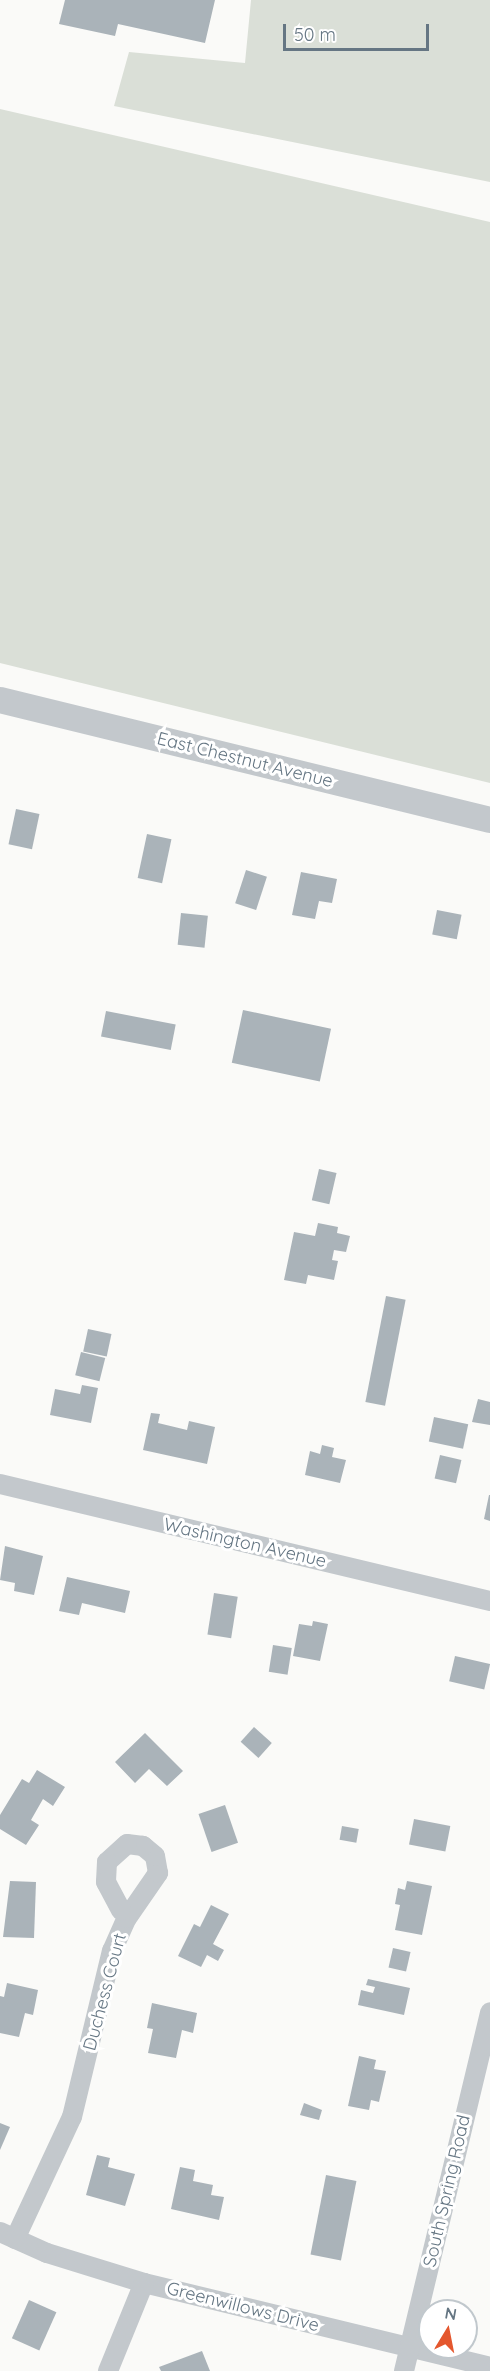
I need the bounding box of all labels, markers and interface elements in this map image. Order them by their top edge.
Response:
scale bar [286,12,432,50]
text: 50 m [294,23,336,46]
street label: East Chestnut Avenue [155,728,335,792]
street label: Washington Avenue [162,1514,328,1572]
street label: Duchess Court [79,1931,131,2053]
street label: South Spring Road [419,2113,475,2269]
street label: Greenwillows Drive [165,2278,321,2336]
north arrow [418,2299,478,2359]
text: N [443,2302,458,2324]

